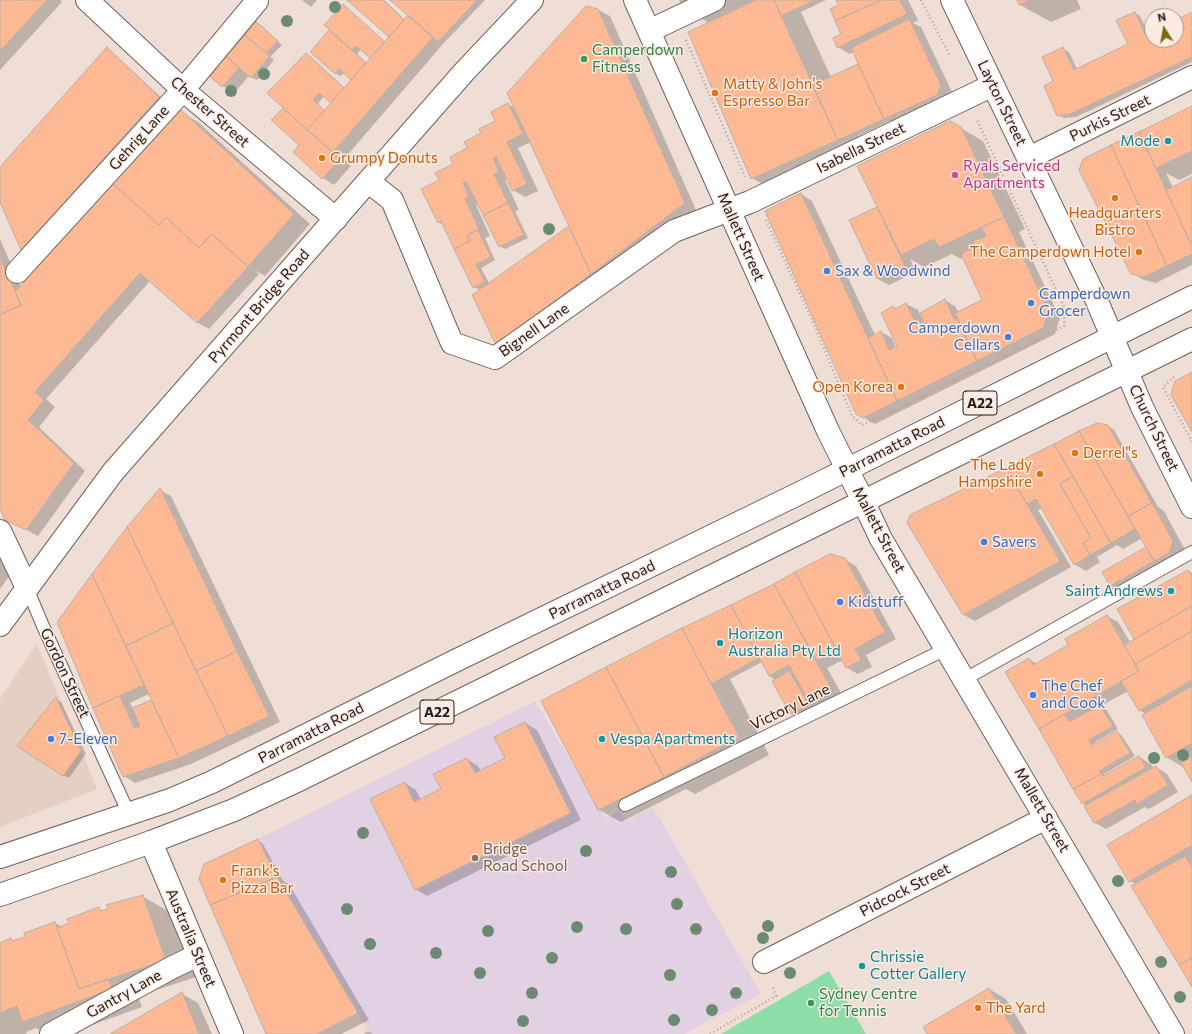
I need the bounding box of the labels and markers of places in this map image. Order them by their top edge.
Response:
place label: Camperdown Fitness [592,41,684,76]
marker: Camperdown Fitness [579,54,589,64]
place label: Matty & John's Espresso Bar [723,75,822,110]
marker: Matty & John's Espresso Bar [710,88,720,98]
place label: Mode [1120,132,1160,150]
marker: Mode [1163,136,1173,146]
place label: Grumpy Donuts [330,149,438,167]
marker: Grumpy Donuts [317,153,327,163]
place label: Ryals Serviced Apartments [963,157,1060,192]
marker: Ryals Serviced Apartments [950,170,960,180]
marker: Headquarters Bistro [1110,193,1120,203]
place label: Headquarters Bistro [1068,204,1162,239]
place label: The Camperdown Hotel [970,243,1131,261]
marker: The Camperdown Hotel [1134,247,1144,257]
place label: Sax & Woodwind [835,262,950,280]
marker: Sax & Woodwind [822,266,832,276]
place label: Camperdown Grocer [1039,285,1131,320]
marker: Camperdown Grocer [1026,298,1036,308]
place label: Camperdown Cellars [908,319,1000,354]
marker: Camperdown Cellars [1003,332,1013,342]
place label: Open Korea [813,378,893,396]
marker: Open Korea [896,382,906,392]
place label: Derrel"s [1083,444,1138,462]
marker: Derrel"s [1070,448,1080,458]
place label: The Lady Hampshire [958,456,1032,491]
marker: The Lady Hampshire [1035,469,1045,479]
place label: Savers [992,533,1036,551]
marker: Savers [979,537,989,547]
place label: Saint Andrews [1065,582,1163,600]
marker: Saint Andrews [1166,586,1176,596]
place label: Kidstuff [848,593,903,611]
marker: Kidstuff [835,597,845,607]
place label: Horizon Australia Pty Ltd [728,625,841,660]
marker: Horizon Australia Pty Ltd [715,638,725,648]
place label: The Chef and Cook [1041,677,1105,712]
marker: The Chef and Cook [1028,690,1038,700]
place label: 7-Eleven [59,730,118,748]
place label: Vespa Apartments [610,730,735,748]
marker: 7-Eleven [46,734,56,744]
marker: Vespa Apartments [597,734,607,744]
place label: Bridge Road School [483,840,567,875]
marker: Bridge Road School [470,853,480,863]
place label: Frank's Pizza Bar [231,862,293,897]
marker: Frank's Pizza Bar [218,875,228,885]
place label: Chrissie Cotter Gallery [870,948,966,983]
marker: Chrissie Cotter Gallery [857,961,867,971]
place label: Sydney Centre for Tennis [819,985,917,1020]
marker: Sydney Centre for Tennis [806,998,816,1008]
place label: The Yard [986,999,1046,1017]
marker: The Yard [973,1003,983,1013]

